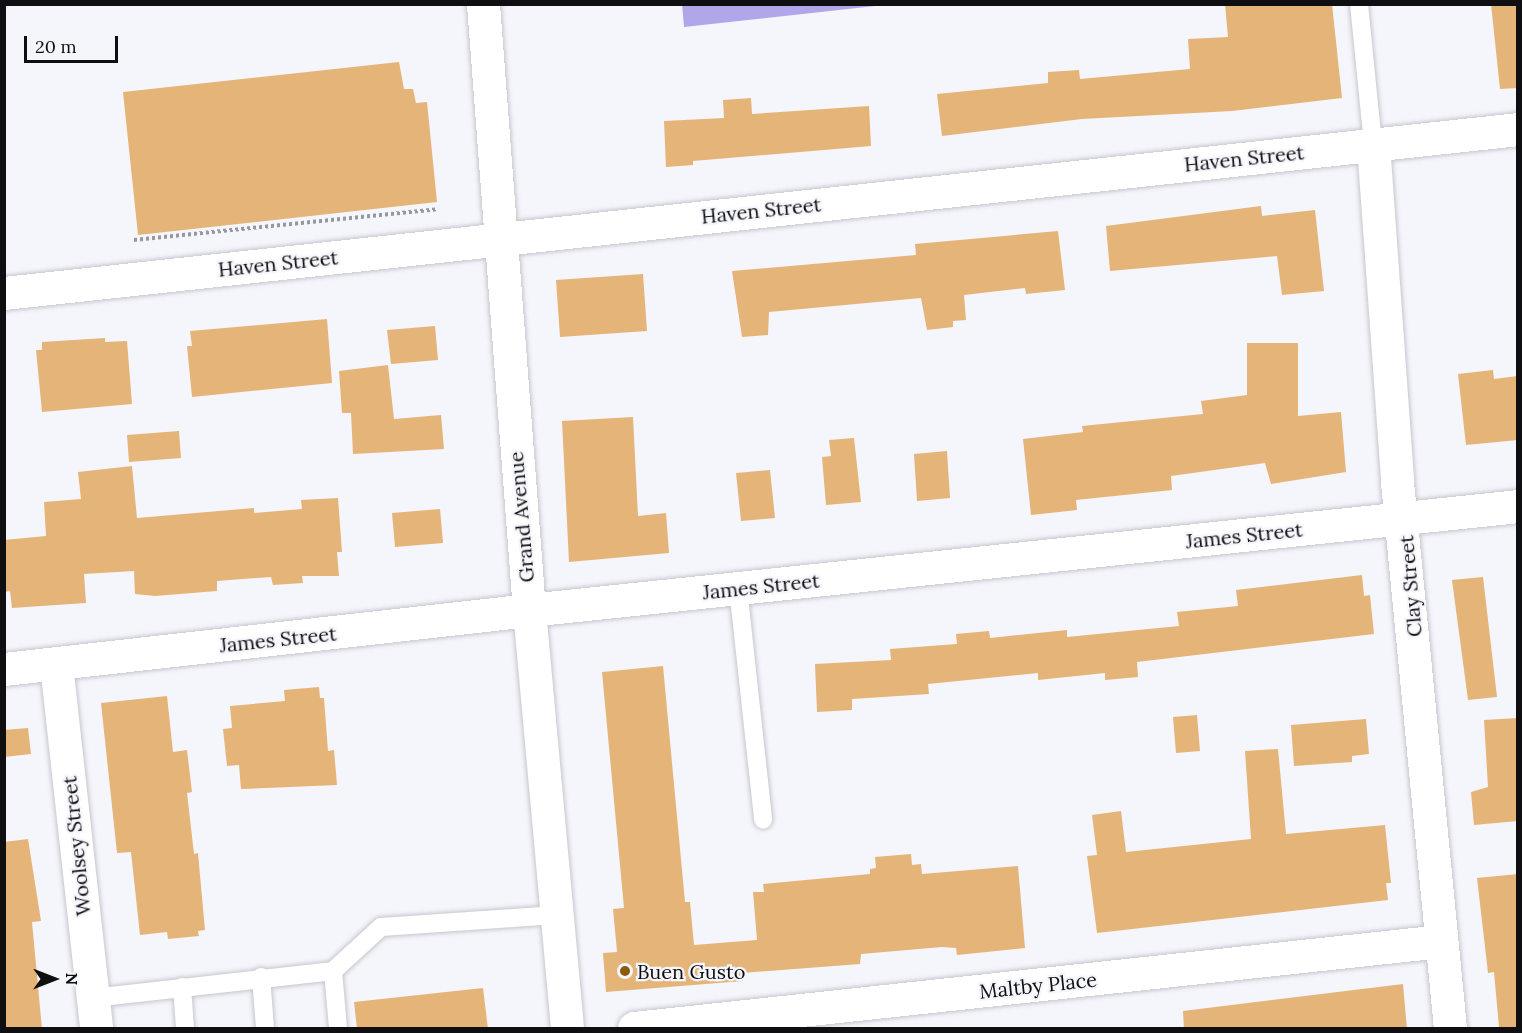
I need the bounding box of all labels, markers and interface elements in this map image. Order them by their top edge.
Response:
scale bar [27,24,122,62]
text: 20 m [35,35,77,58]
street label: Haven Street [1183,140,1305,176]
street label: Haven Street [700,192,822,228]
street label: Haven Street [217,245,339,281]
street label: Grand Avenue [503,451,539,583]
street label: James Street [1184,517,1304,553]
street label: Clay Street [1394,534,1426,638]
street label: James Street [701,568,821,604]
street label: James Street [218,621,338,657]
street label: Woolsey Street [57,775,95,917]
north arrow [24,949,84,1009]
place label: Buen Gusto [637,959,745,983]
marker: Buen Gusto [618,964,632,978]
street label: Maltby Place [978,967,1098,1003]
text: N [62,973,82,985]

